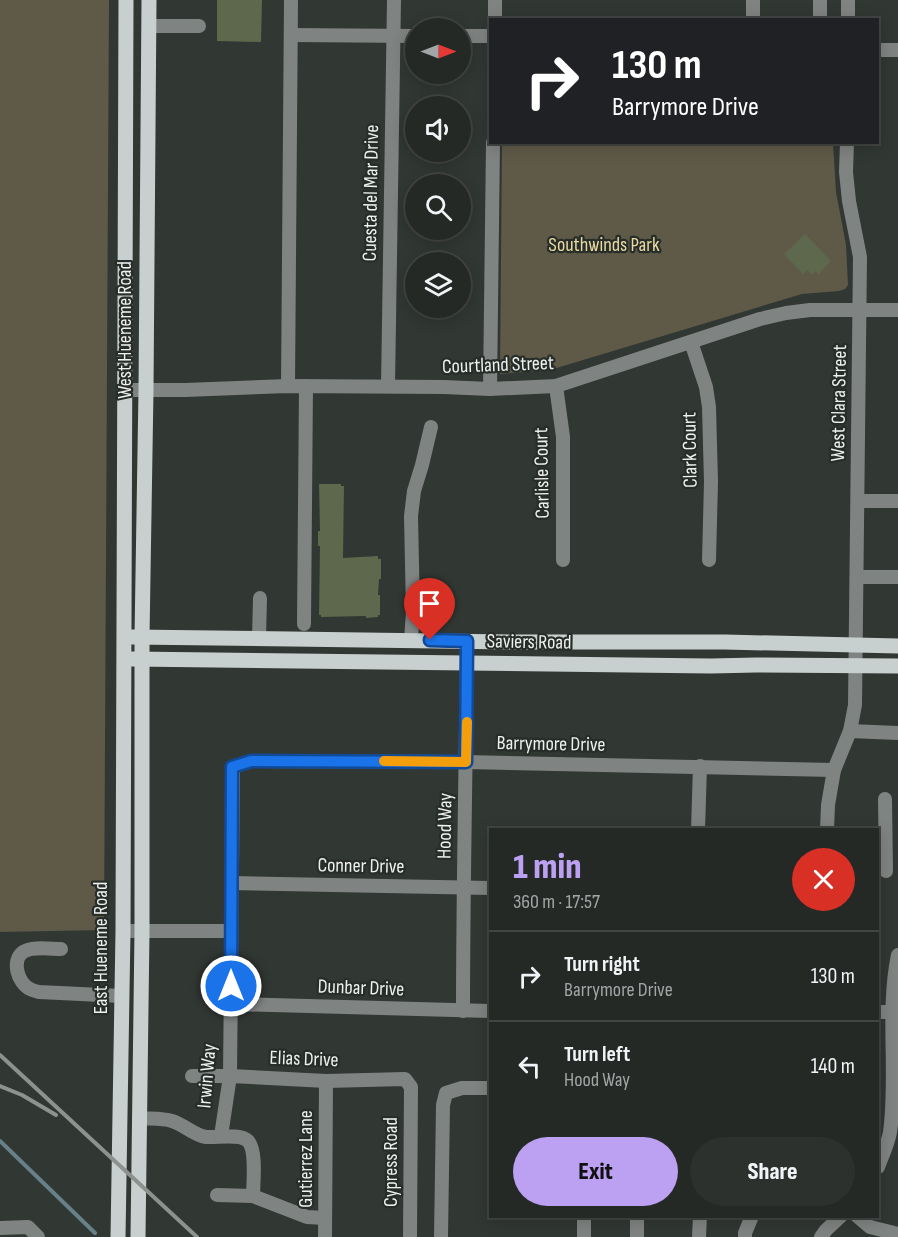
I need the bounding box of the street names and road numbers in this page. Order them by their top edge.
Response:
street label: Cuesta del Mar Drive [358,124,384,262]
street label: West Hueneme Road [113,261,137,399]
street label: West Clara Street [826,344,852,462]
street label: Courtland Street [442,351,554,379]
street label: Clark Court [677,412,703,488]
street label: Carlisle Court [529,427,555,519]
street label: Saviers Road [486,629,572,655]
street label: Barrymore Drive [496,731,606,757]
street label: Hood Way [432,792,458,859]
street label: Conner Drive [317,853,405,879]
street label: East Hueneme Road [89,882,113,1014]
street label: Dunbar Drive [317,974,405,1002]
street label: Irwin Way [192,1043,222,1109]
street label: Elias Drive [269,1046,339,1072]
street label: Gutierrez Lane [294,1110,318,1208]
street label: Cypress Road [379,1117,403,1207]

